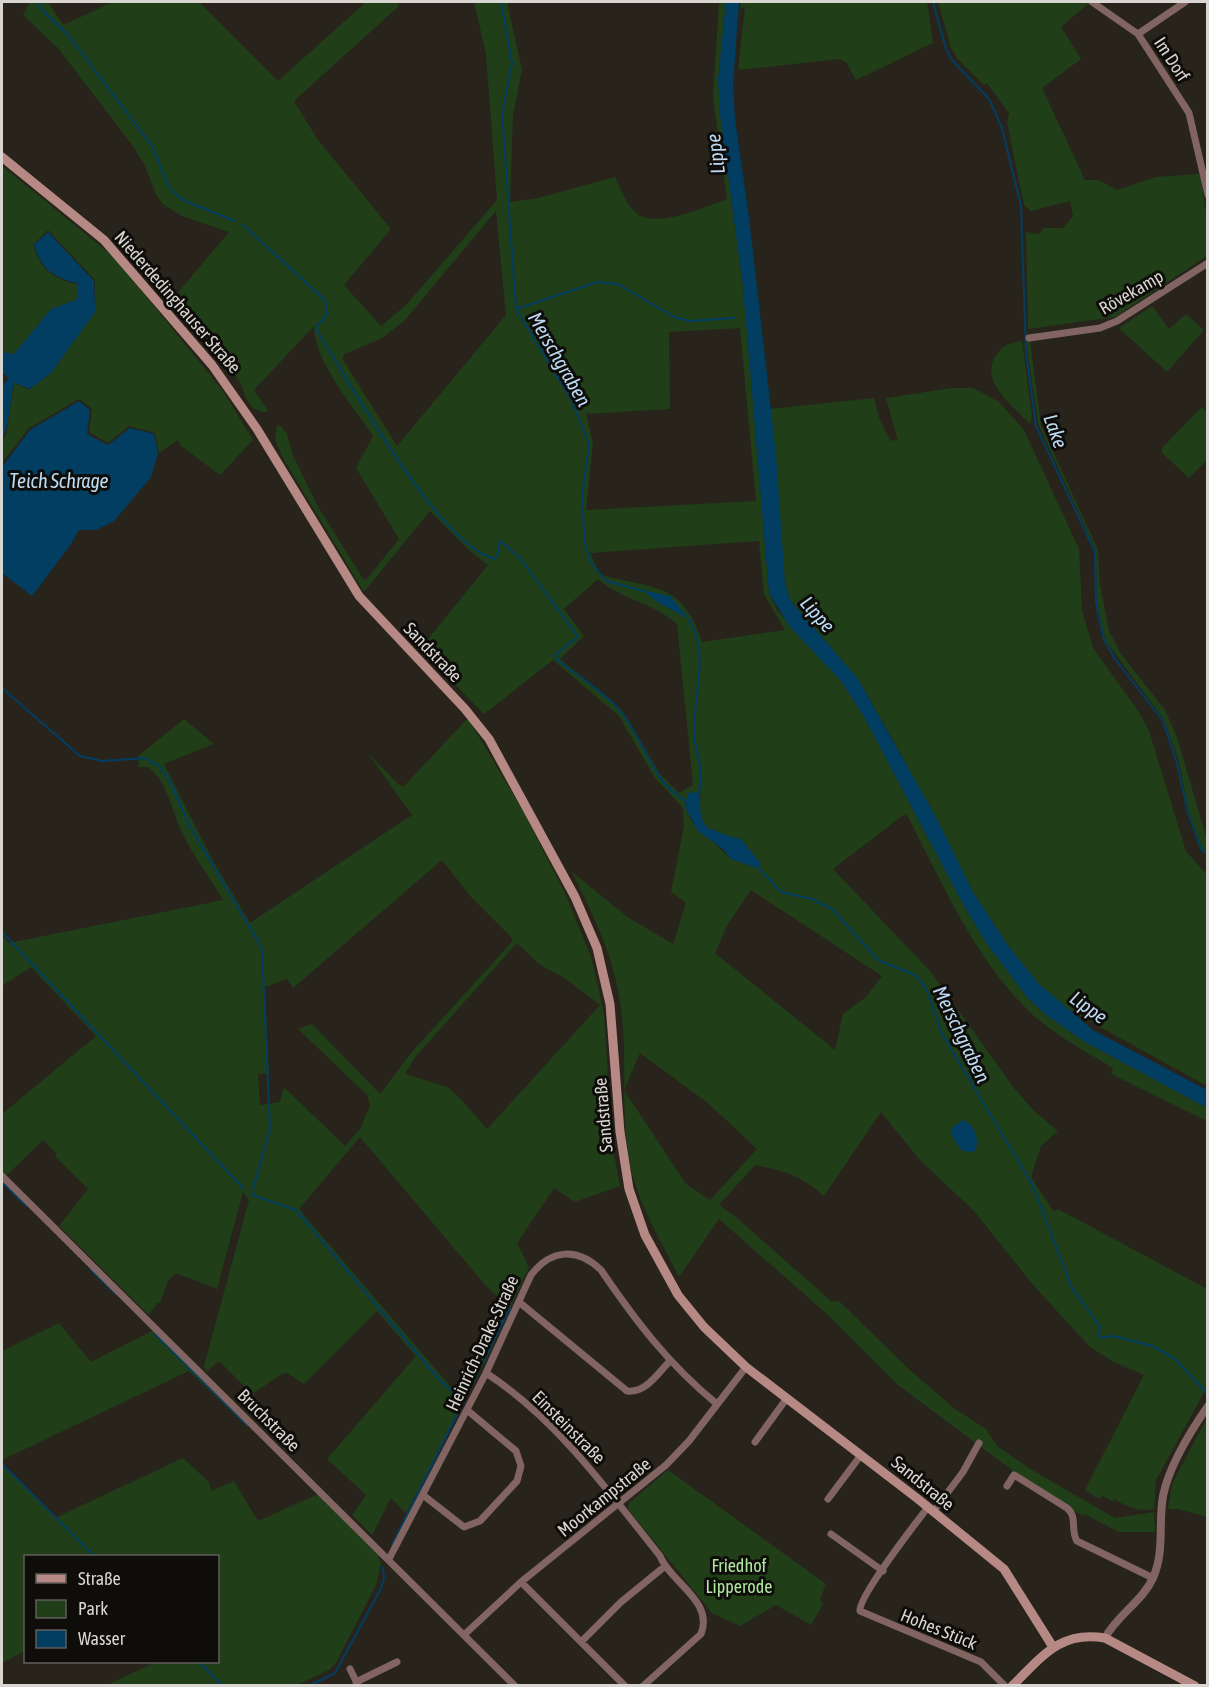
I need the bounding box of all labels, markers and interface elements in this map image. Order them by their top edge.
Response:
street label: Im Dorf [1150,33,1194,85]
water label: Lippe [701,133,729,175]
street label: Niederdedinghauser Straße [111,227,245,377]
street label: Rövekamp [1095,265,1167,319]
water label: Merschgraben [524,308,596,410]
water label: Lake [1039,411,1073,451]
water label: Teich Schrage [9,469,109,492]
water label: Lippe [796,591,840,637]
street label: Sandstraße [400,618,466,686]
water label: Merschgraben [929,982,995,1086]
water label: Lippe [1066,986,1112,1028]
street label: Sandstraße [589,1077,617,1153]
street label: Heinrich-Drake-Straße [441,1272,523,1414]
street label: Bruchstraße [233,1384,305,1456]
street label: Einsteinstraße [528,1386,610,1468]
street label: Sandstraße [887,1451,959,1515]
street label: Moorkampstraße [553,1453,655,1541]
legend [24,1555,219,1663]
park label: Friedhof Lipperode [706,1555,772,1597]
text: Straße [78,1568,121,1589]
text: Park [78,1598,108,1619]
street label: Hohes Stück [898,1604,980,1654]
text: Wasser [78,1628,126,1649]

